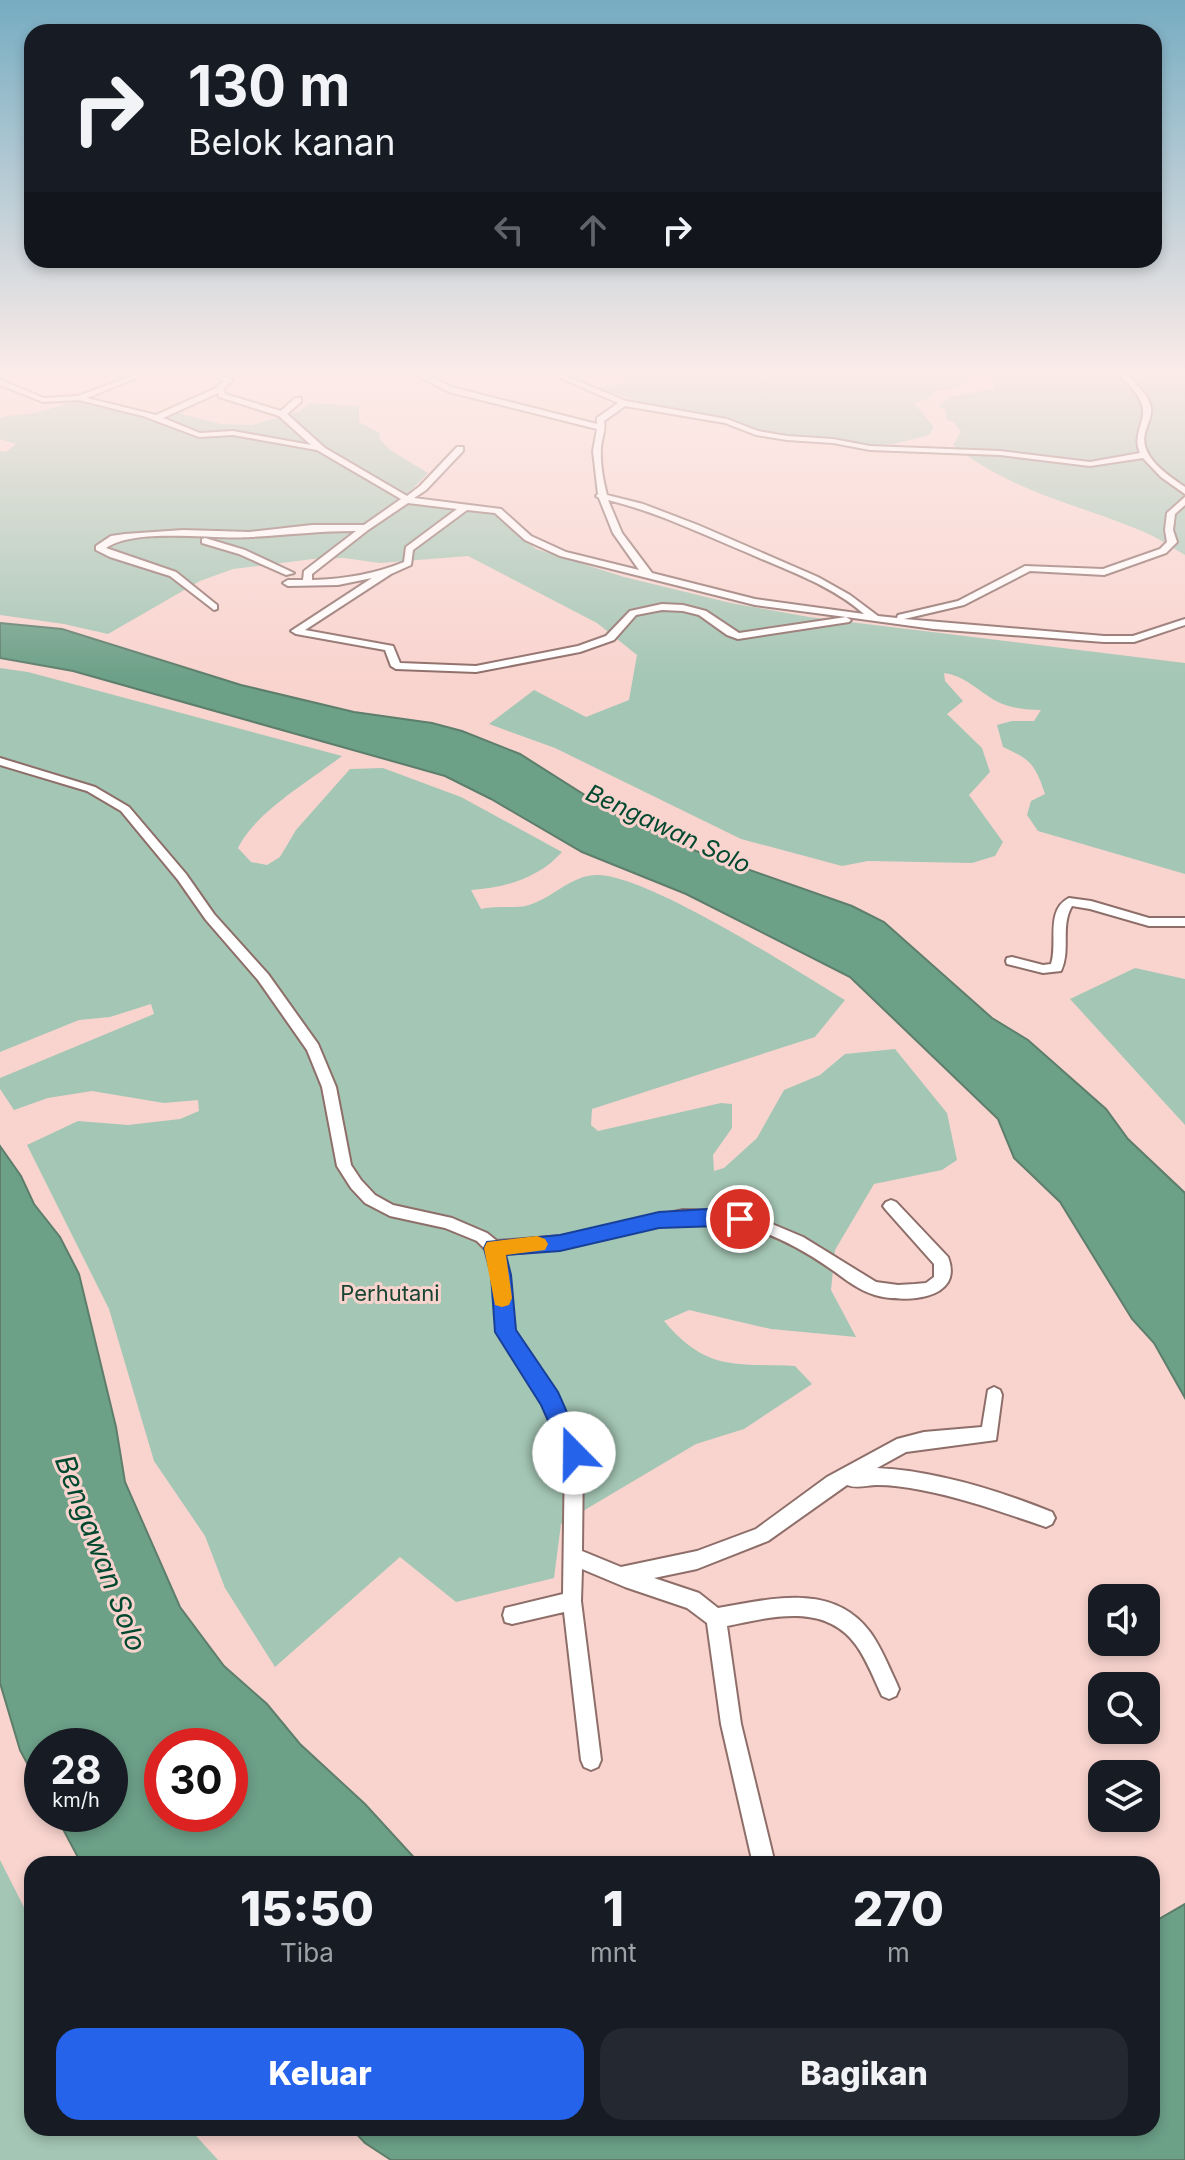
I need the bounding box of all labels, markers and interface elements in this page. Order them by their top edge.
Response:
text: 130 m [188,52,350,120]
icon: right [56,56,160,160]
text: Belok kanan [188,120,395,164]
icon: left [487,208,531,252]
icon: ahead [571,208,615,252]
icon: right [655,208,699,252]
water label: Bengawan Solo [581,778,755,879]
pin [706,1185,774,1253]
icon: arrive [718,1197,762,1241]
park label: Perhutani [340,1280,440,1306]
position arrow [532,1411,616,1495]
water label: Bengawan Solo [48,1450,154,1656]
map controls [1088,1584,1160,1832]
button: sound [1088,1584,1160,1656]
button: search [1088,1672,1160,1744]
speed limit sign: 30 [144,1728,248,1832]
text: 28 [50,1745,102,1794]
button: layers [1088,1760,1160,1832]
text: km/h [52,1788,100,1812]
text: 15:50 [240,1879,374,1938]
text: 1 [603,1879,624,1938]
text: 270 [853,1879,944,1938]
text: Tiba [280,1937,334,1968]
text: mnt [590,1937,637,1968]
text: m [887,1937,910,1968]
button: Keluar [56,2028,584,2120]
button: Bagikan [600,2028,1128,2120]

